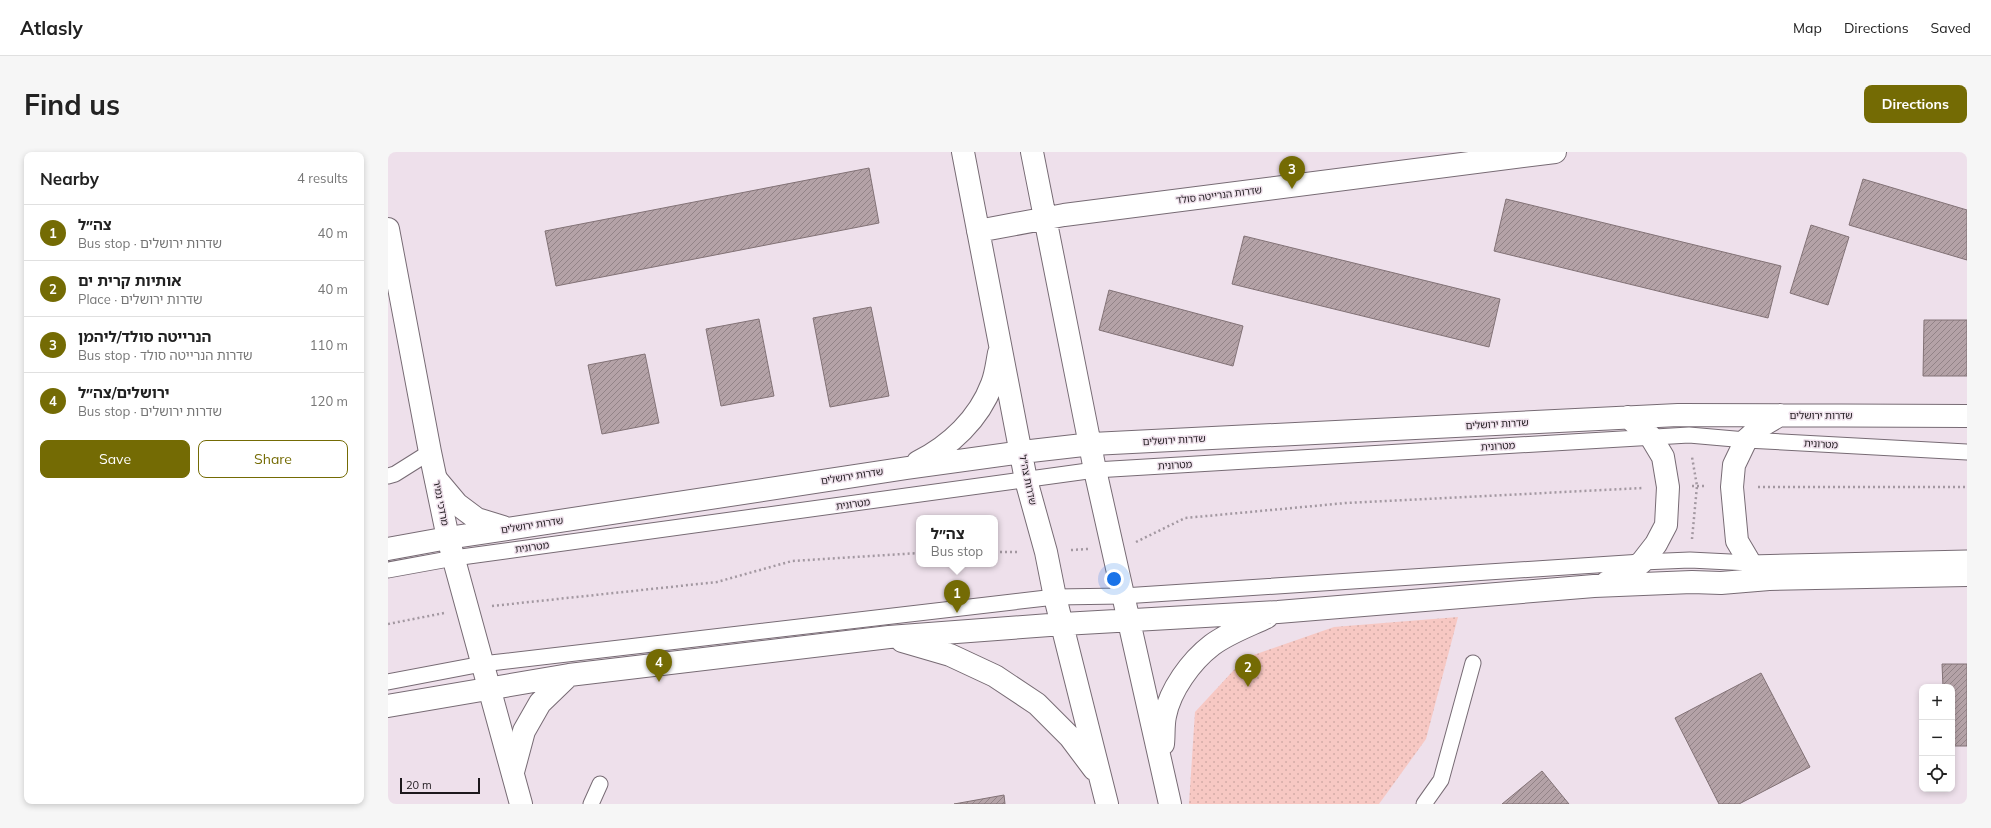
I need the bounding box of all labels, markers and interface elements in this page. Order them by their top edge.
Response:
text: Atlasly [20,16,83,40]
text: Map [1793,19,1822,37]
text: Directions [1844,19,1909,37]
text: Saved [1931,19,1971,37]
button: Directions [1864,85,1967,123]
text: Find us [24,87,120,122]
pin: 3 [1279,156,1305,189]
text: Nearby [40,168,99,189]
text: 4 results [297,170,348,186]
street label: שדרות הנרייטה סולד [1175,183,1263,207]
text: צה״ל [78,215,112,234]
text: 1 [49,225,57,241]
text: 40 m [318,225,348,241]
text: Bus stop · שדרות ירושלים [78,235,222,251]
text: אותיות קרית ים [78,271,181,290]
text: 2 [49,281,57,297]
text: 40 m [318,281,348,297]
text: Place · שדרות ירושלים [78,291,203,307]
text: הנרייטה סולד/ליהמן [78,327,211,346]
text: 3 [49,337,57,353]
text: 110 m [310,337,348,353]
text: Bus stop · שדרות הנרייטה סולד [78,347,252,363]
text: ירושלים/צה״ל [78,383,170,402]
text: 4 [49,393,57,409]
text: 120 m [310,393,348,409]
text: Bus stop · שדרות ירושלים [78,403,222,419]
street label: שדרות ירושלים [1789,409,1853,422]
street label: שדרות ירושלים [1465,416,1529,432]
street label: שדרות ירושלים [1142,432,1206,448]
street label: מטרונית [1804,437,1839,451]
street label: מטרונית [1481,439,1516,453]
button: Save [40,440,190,478]
button: Share [198,440,348,478]
street label: שדרות צה"ל [1016,454,1040,506]
street label: מטרונית [1158,458,1193,472]
street label: שדרות ירושלים [820,465,884,487]
street label: מרדכי נמיר [430,479,452,527]
street label: מטרונית [835,495,871,513]
street label: שדרות ירושלים [500,514,564,536]
popup [916,515,998,567]
text: צה״ל [931,524,965,543]
street label: מטרונית [514,538,550,556]
text: Bus stop [931,543,983,559]
your location [1104,569,1124,589]
pin: 1 [944,580,970,613]
pin: 4 [646,649,672,682]
pin: 2 [1235,654,1261,687]
map controls [1919,684,1955,792]
button: + [1919,684,1955,720]
button: − [1919,720,1955,756]
button: locate [1919,756,1955,792]
scale bar [400,776,480,795]
text: 20 m [406,778,432,792]

